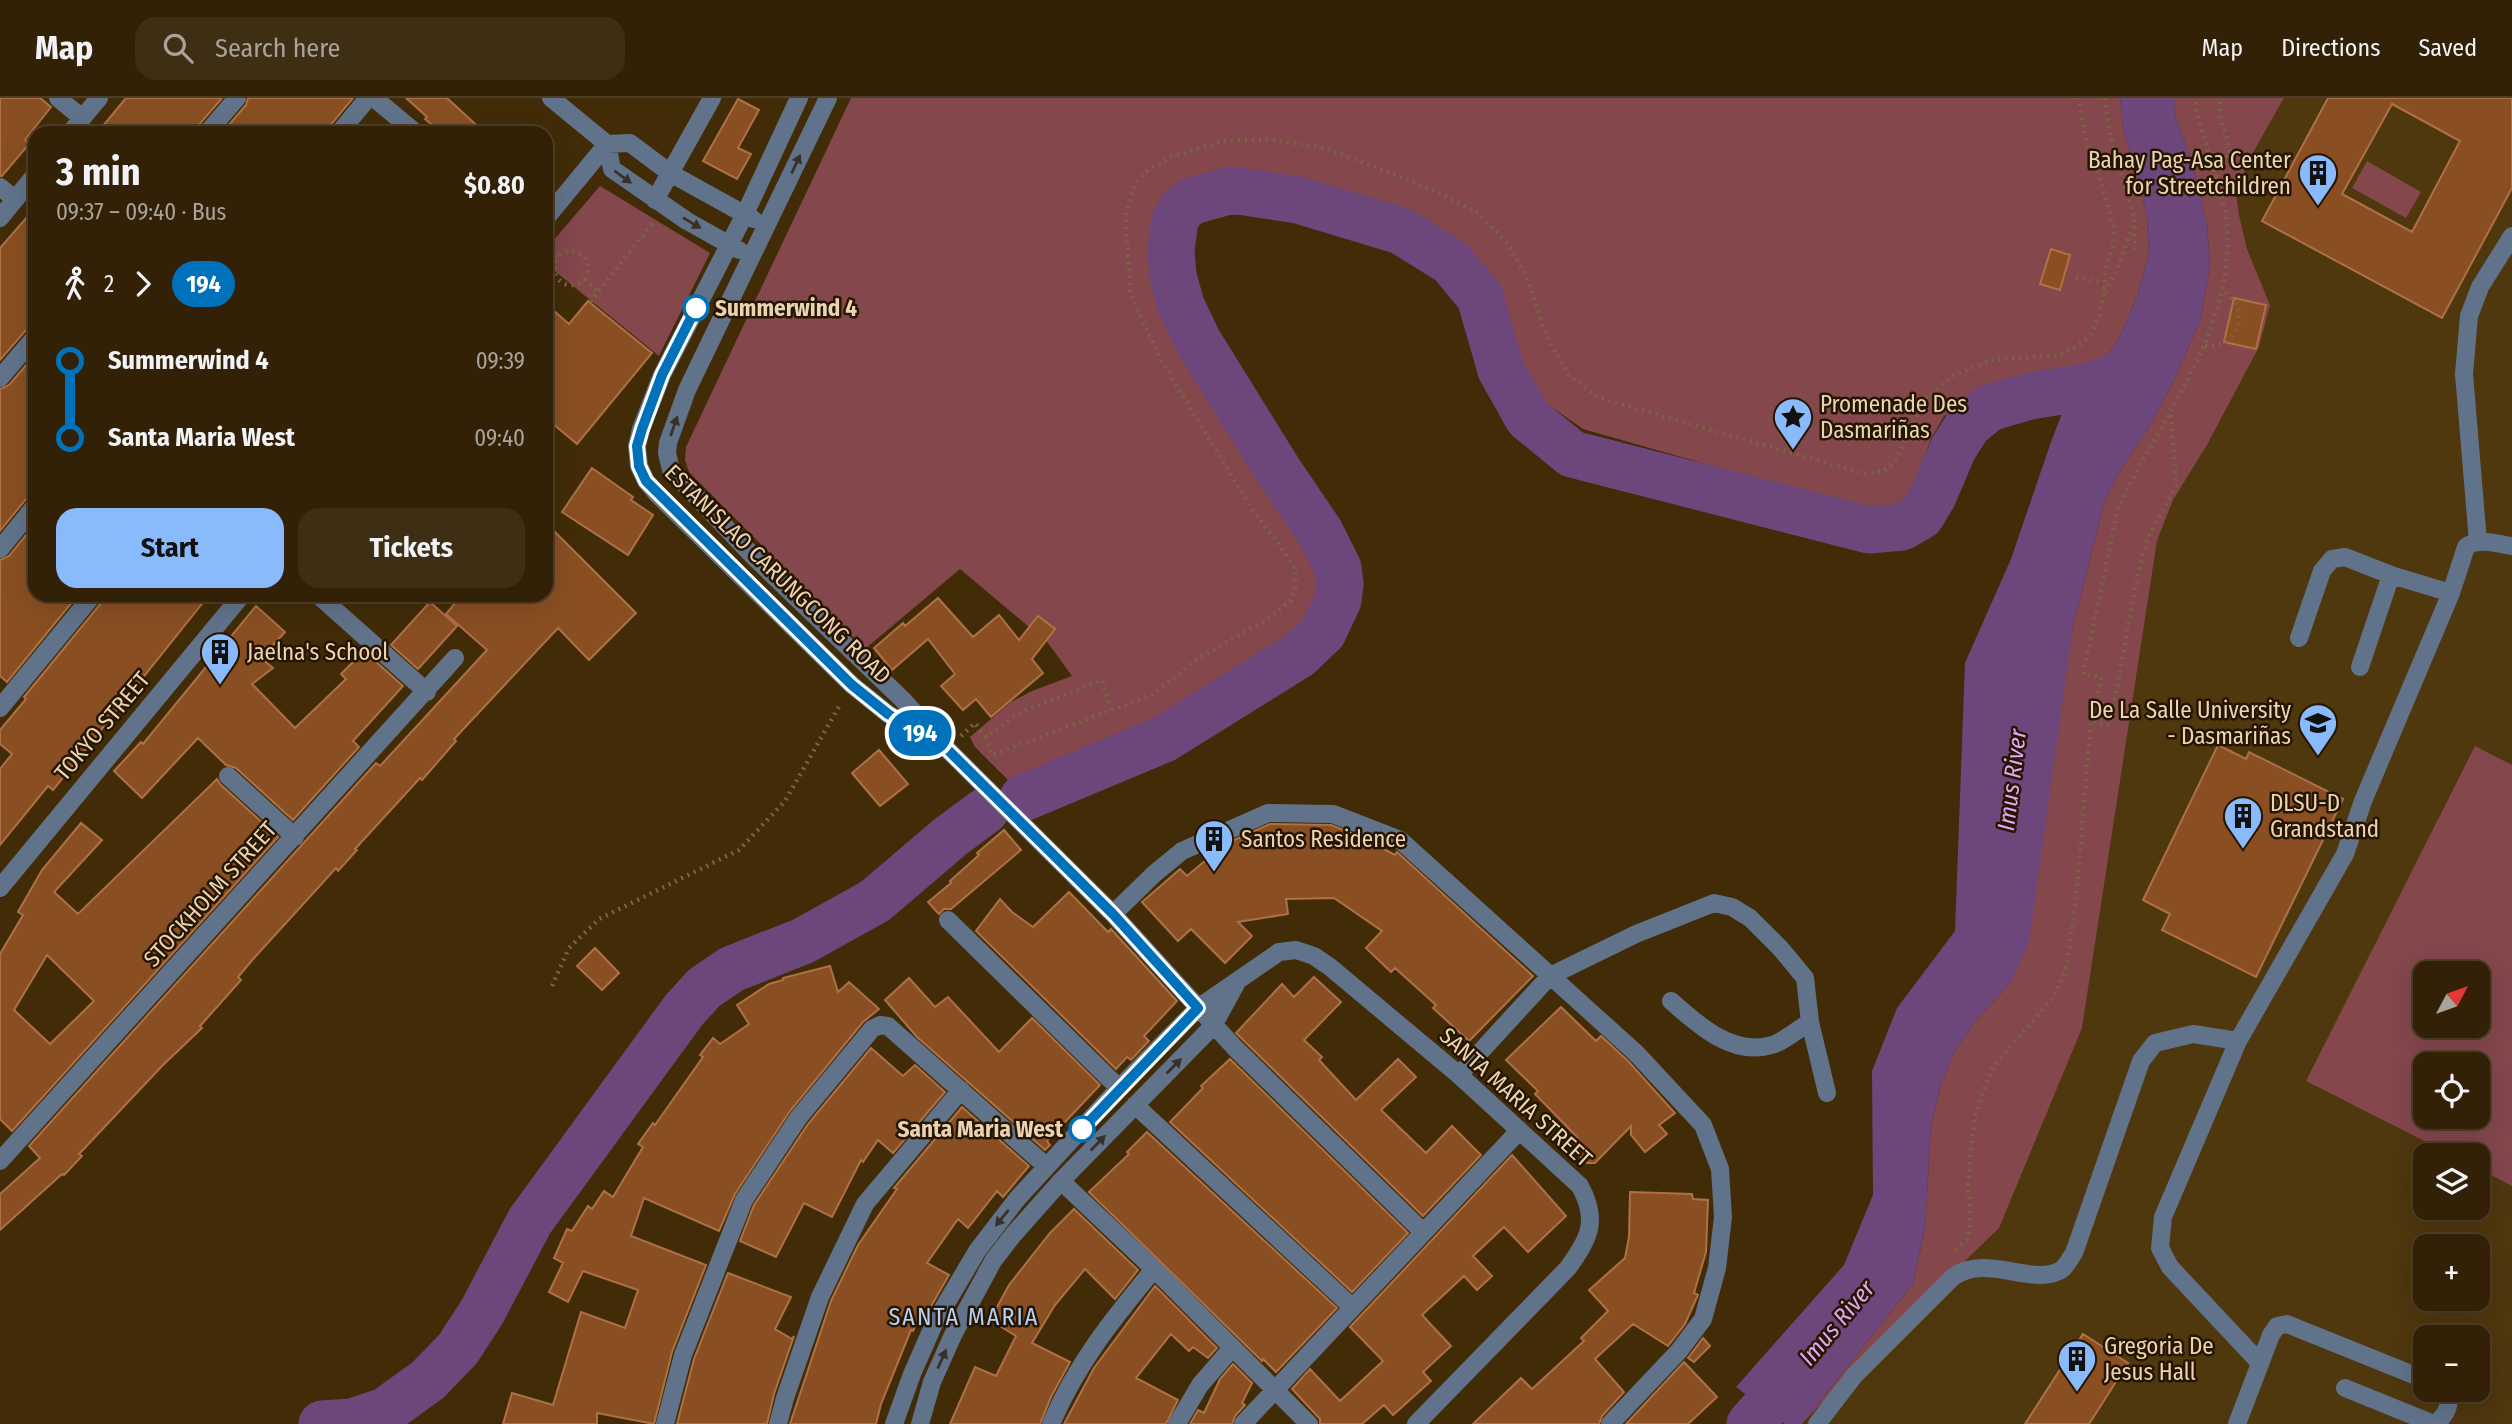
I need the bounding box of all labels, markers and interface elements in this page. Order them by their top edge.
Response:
search box [135,17,625,80]
text: Map [35,28,93,68]
icon: search [159,29,197,67]
text: Search here [215,33,340,64]
text: Map [2202,34,2243,62]
text: Directions [2281,34,2380,62]
text: Saved [2418,34,2477,62]
place label: Bahay Pag-Asa Center for Streetchildren [2088,146,2291,200]
text: 3 min [56,149,141,195]
building icon: Bahay Pag-Asa Center for Streetchildren [2297,152,2339,207]
one-way arrow [791,154,802,174]
text: $0.80 [464,170,525,201]
one-way arrow [614,170,632,184]
text: 09:37 – 09:40 · Bus [56,198,226,226]
one-way arrow [682,217,701,229]
icon: walk [56,265,94,303]
icon: forward [124,265,162,303]
text: 2 [104,270,114,298]
text: 194 [186,270,221,298]
place label: Summerwind 4 [715,294,857,322]
marker: Summerwind 4 [683,295,709,321]
text: Summerwind 4 [108,345,269,376]
text: 09:39 [476,347,525,375]
place label: Promenade Des Dasmariñas [1820,390,1967,444]
place icon: Promenade Des Dasmariñas [1772,396,1814,451]
one-way arrow [669,415,680,436]
text: Santa Maria West [108,422,295,453]
text: 09:40 [474,424,525,452]
street label: ESTANISLAO CARUNGCONG ROAD [659,459,897,689]
button: Start [56,508,284,588]
button: Tickets [298,508,525,588]
building icon: Jaelna's School [199,631,241,686]
place label: Jaelna's School [247,638,388,666]
street label: TOKYO STREET [48,666,156,786]
place label: De La Salle University - Dasmariñas [2089,696,2292,750]
school or university icon: De La Salle University - Dasmariñas [2297,702,2339,757]
line badge: 194 [880,710,960,756]
text: 194 [903,719,937,747]
water label: Imus River [1992,727,2032,832]
place label: DLSU-D Grandstand [2270,789,2379,843]
building icon: DLSU-D Grandstand [2222,795,2264,850]
street label: STOCKHOLM STREET [138,815,283,972]
building icon: Santos Residence [1193,818,1235,873]
place label: Santos Residence [1241,825,1406,853]
north arrow [2413,961,2490,1038]
map controls [2413,961,2490,1402]
street label: SANTA MARIA STREET [1434,1021,1598,1173]
button: locate [2413,1052,2490,1129]
one-way arrow [1166,1058,1182,1075]
place label: Santa Maria West [898,1115,1064,1143]
marker: Santa Maria West [1069,1116,1095,1142]
one-way arrow [1090,1135,1107,1152]
button: layers [2413,1143,2490,1220]
one-way arrow [994,1208,1009,1226]
button: + [2413,1234,2490,1311]
water label: Imus River [1793,1274,1881,1371]
district label: SANTA MARIA [889,1303,1039,1331]
button: − [2413,1325,2490,1402]
place label: Gregoria De Jesus Hall [2104,1332,2214,1386]
building icon: Gregoria De Jesus Hall [2056,1338,2098,1393]
one-way arrow [937,1349,948,1370]

